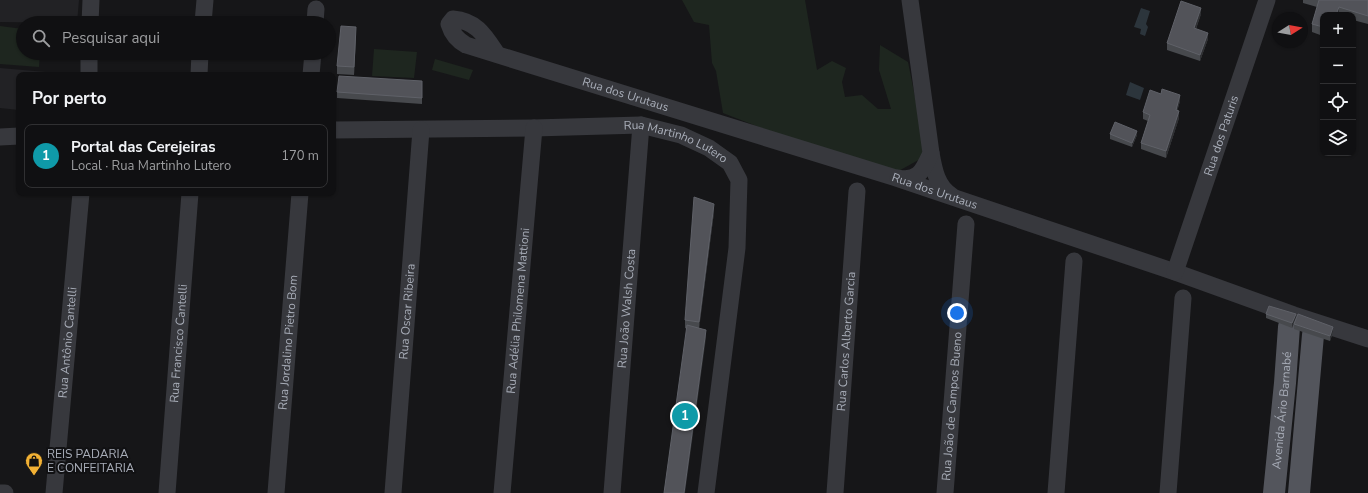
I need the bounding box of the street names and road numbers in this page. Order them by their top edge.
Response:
street label: Rua dos Urutaus [580,73,671,115]
street label: Rua dos Paturis [1200,93,1242,178]
street label: Rua Martinho Lutero [623,117,731,167]
street label: Rua dos Urutaus [890,169,980,213]
street label: Rua Adélia Philomena Mattioni [503,227,533,394]
street label: Rua João Walsh Costa [614,248,639,369]
street label: Rua Oscar Ribeira [395,263,419,360]
street label: Rua Carlos Alberto Garcia [833,271,859,412]
street label: Rua Jordalino Pietro Bom [275,274,301,411]
street label: Rua Francisco Cantelli [166,283,191,403]
street label: Rua Antônio Cantelli [55,286,81,399]
street label: Rua João de Campos Bueno [938,331,966,481]
street label: Avenida Ário Barnabé [1268,351,1295,470]

